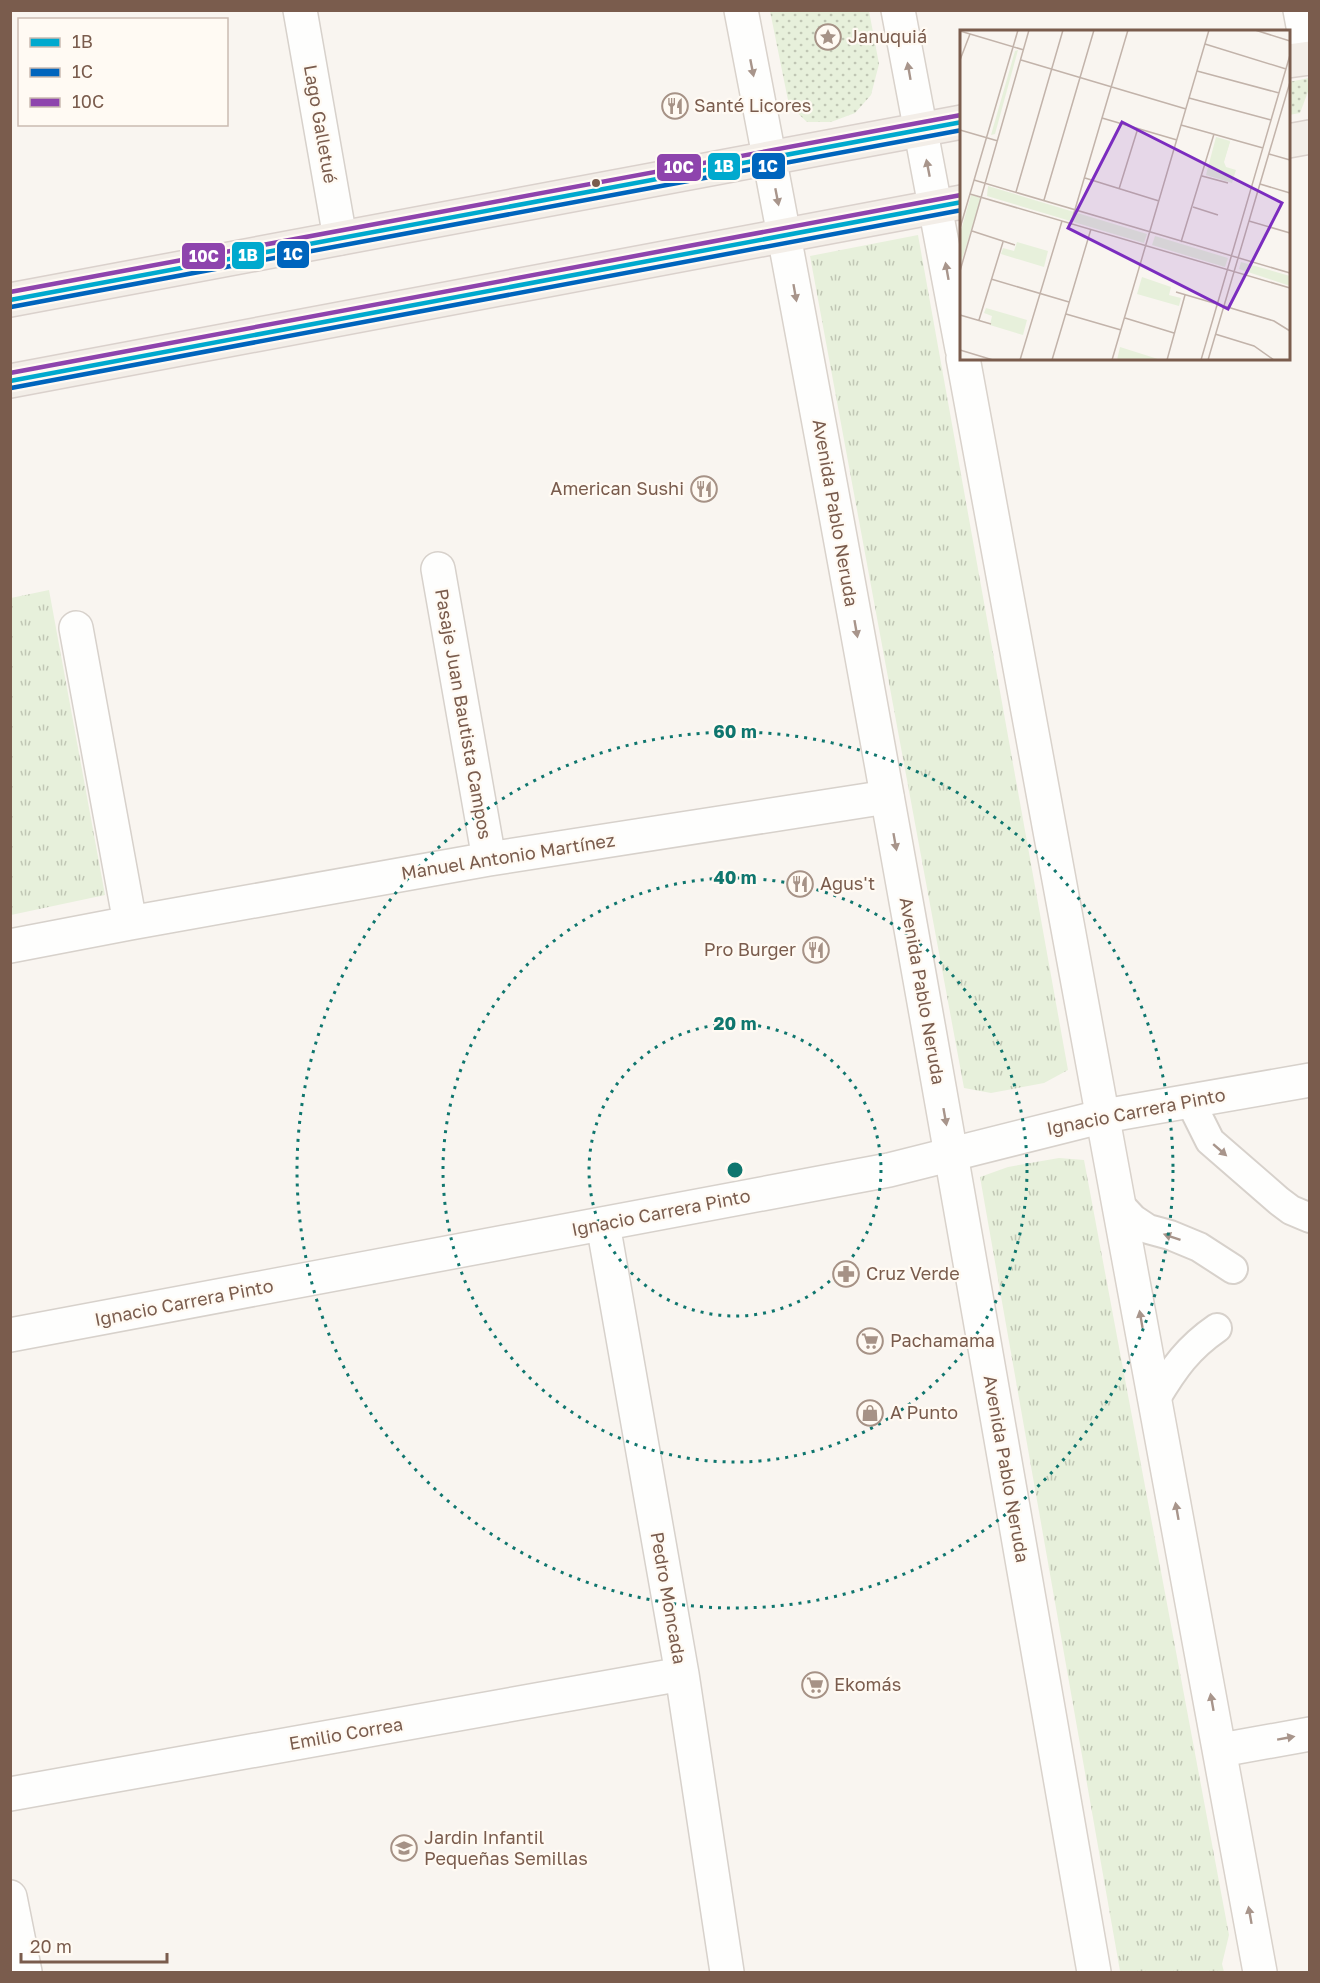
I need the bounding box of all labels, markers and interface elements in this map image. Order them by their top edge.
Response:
legend [18,18,228,126]
place icon: Januquiá [813,22,843,52]
place label: Januquiá [848,25,927,47]
text: 1B [72,30,93,52]
inset map [960,30,1290,360]
one-way arrow [748,59,757,78]
text: 1C [72,60,93,82]
one-way arrow [904,61,913,80]
street label: Lago Galletué [300,63,342,185]
text: 10C [72,90,104,112]
restaurant icon: Santé Licores [660,91,690,121]
place label: Santé Licores [694,94,811,116]
line badge: 1B [707,152,741,181]
line badge: 1C [751,152,786,180]
line badge: 10C [656,153,702,182]
text: 1B [714,156,734,176]
text: 1C [758,156,778,176]
text: 10C [664,157,694,177]
one-way arrow [923,158,932,177]
unlabelled marker [590,177,602,189]
one-way arrow [773,188,782,207]
line badge: 1C [276,240,310,269]
line badge: 1B [231,241,265,270]
line badge: 10C [181,242,226,270]
text: 1C [283,244,303,264]
text: 1B [238,245,258,265]
text: 10C [189,246,219,266]
one-way arrow [942,261,951,280]
one-way arrow [791,284,800,303]
street label: Avenida Pablo Neruda [809,417,863,608]
restaurant icon: American Sushi [689,474,719,504]
place label: American Sushi [550,477,684,499]
street label: Pasaje Juan Bautista Campos [431,587,497,841]
one-way arrow [852,620,861,639]
text: 60 m [713,720,757,742]
street label: Manuel Antonio Martínez [399,828,616,884]
one-way arrow [891,833,900,852]
text: 40 m [713,866,757,888]
restaurant icon: Agus't [785,869,815,899]
place label: Agus't [820,872,875,894]
street label: Avenida Pablo Neruda [896,895,950,1086]
restaurant icon: Pro Burger [801,935,831,965]
place label: Pro Burger [704,938,796,960]
text: 20 m [714,1012,756,1034]
street label: Ignacio Carrera Pinto [1045,1083,1227,1139]
one-way arrow [940,1107,949,1126]
one-way arrow [1213,1143,1228,1157]
centre of rings [725,1160,745,1180]
street label: Ignacio Carrera Pinto [570,1184,752,1240]
one-way arrow [1163,1231,1181,1241]
pharmacy icon: Cruz Verde [831,1259,861,1289]
place label: Cruz Verde [866,1262,960,1284]
street label: Ignacio Carrera Pinto [93,1274,275,1330]
one-way arrow [1136,1309,1145,1328]
supermarket icon: Pachamama [855,1326,885,1356]
place label: Pachamama [890,1329,995,1351]
street label: Avenida Pablo Neruda [980,1373,1034,1564]
shop icon: A Punto [855,1398,885,1428]
place label: A Punto [890,1401,958,1423]
one-way arrow [1172,1501,1181,1520]
street label: Pedro Moncada [647,1530,691,1666]
supermarket icon: Ekomás [800,1670,830,1700]
place label: Ekomás [834,1673,901,1695]
one-way arrow [1207,1693,1216,1712]
street label: Emilio Correa [287,1712,404,1754]
one-way arrow [1276,1734,1295,1743]
place label: Jardin Infantil Pequeñas Semillas [424,1826,588,1869]
school or university icon: Jardin Infantil Pequeñas Semillas [389,1833,419,1863]
one-way arrow [1245,1905,1254,1924]
scale bar [21,1926,166,1964]
text: 20 m [30,1935,72,1957]

